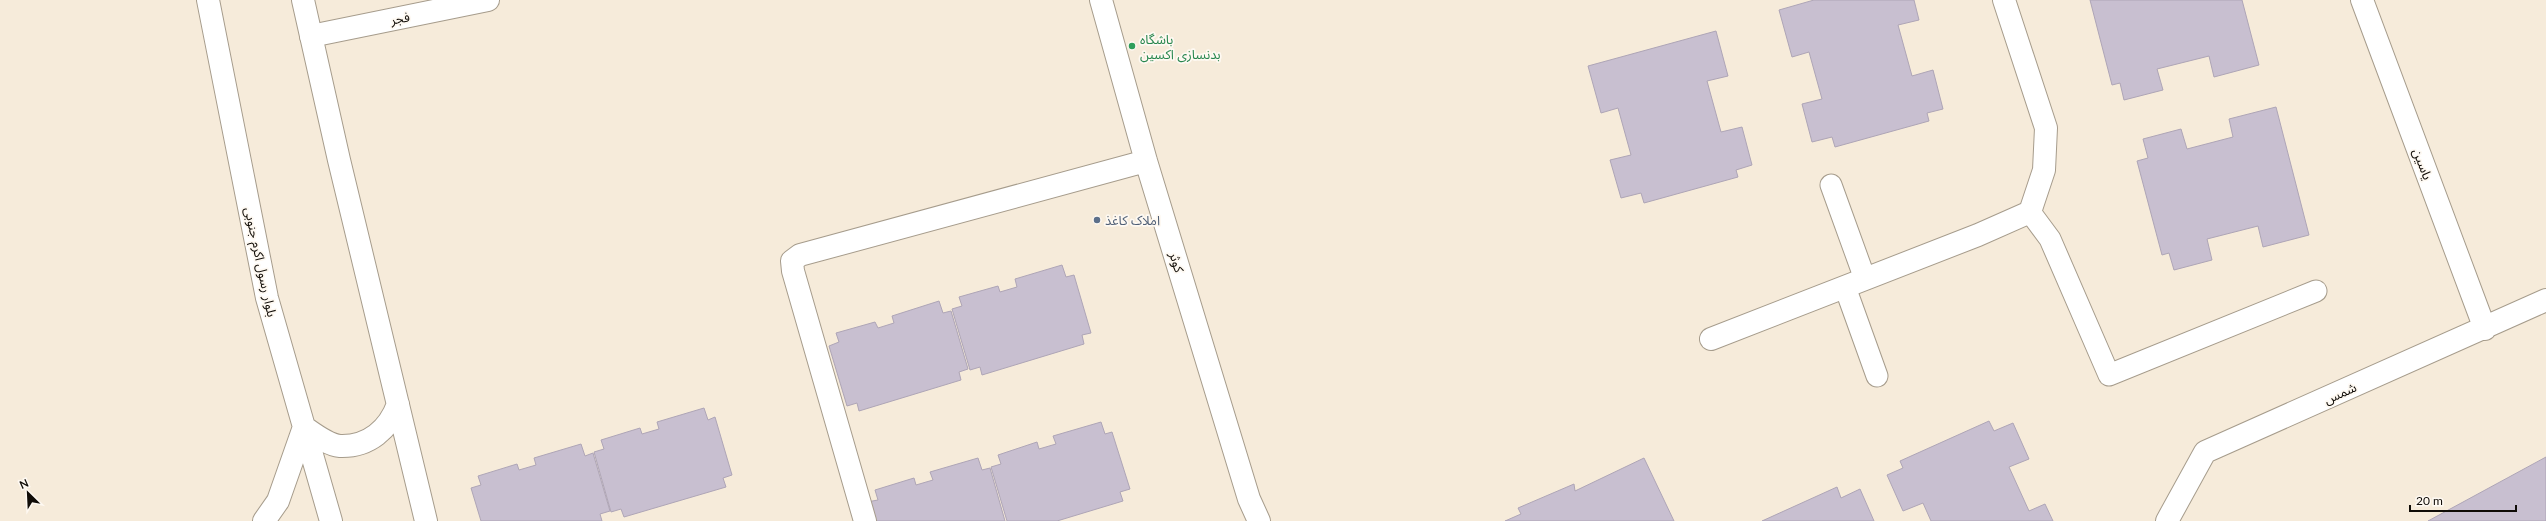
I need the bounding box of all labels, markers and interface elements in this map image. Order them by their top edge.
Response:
street label: فجر [388,8,411,28]
place label: باشگاه بدنسازی اکسین [1140,31,1221,63]
marker: باشگاه بدنسازی اکسین [1127,41,1137,51]
street label: یاسین [2409,146,2436,182]
street label: بلوار رسول اکرم جنوبی [240,206,280,319]
place label: املاک کاغذ [1105,212,1160,228]
marker: املاک کاغذ [1092,215,1102,225]
street label: کوثر [1166,249,1188,275]
street label: شمس [2321,379,2359,408]
north arrow [8,473,48,513]
text: N [17,476,30,491]
scale bar [2410,487,2516,513]
text: 20 m [2416,493,2443,508]

